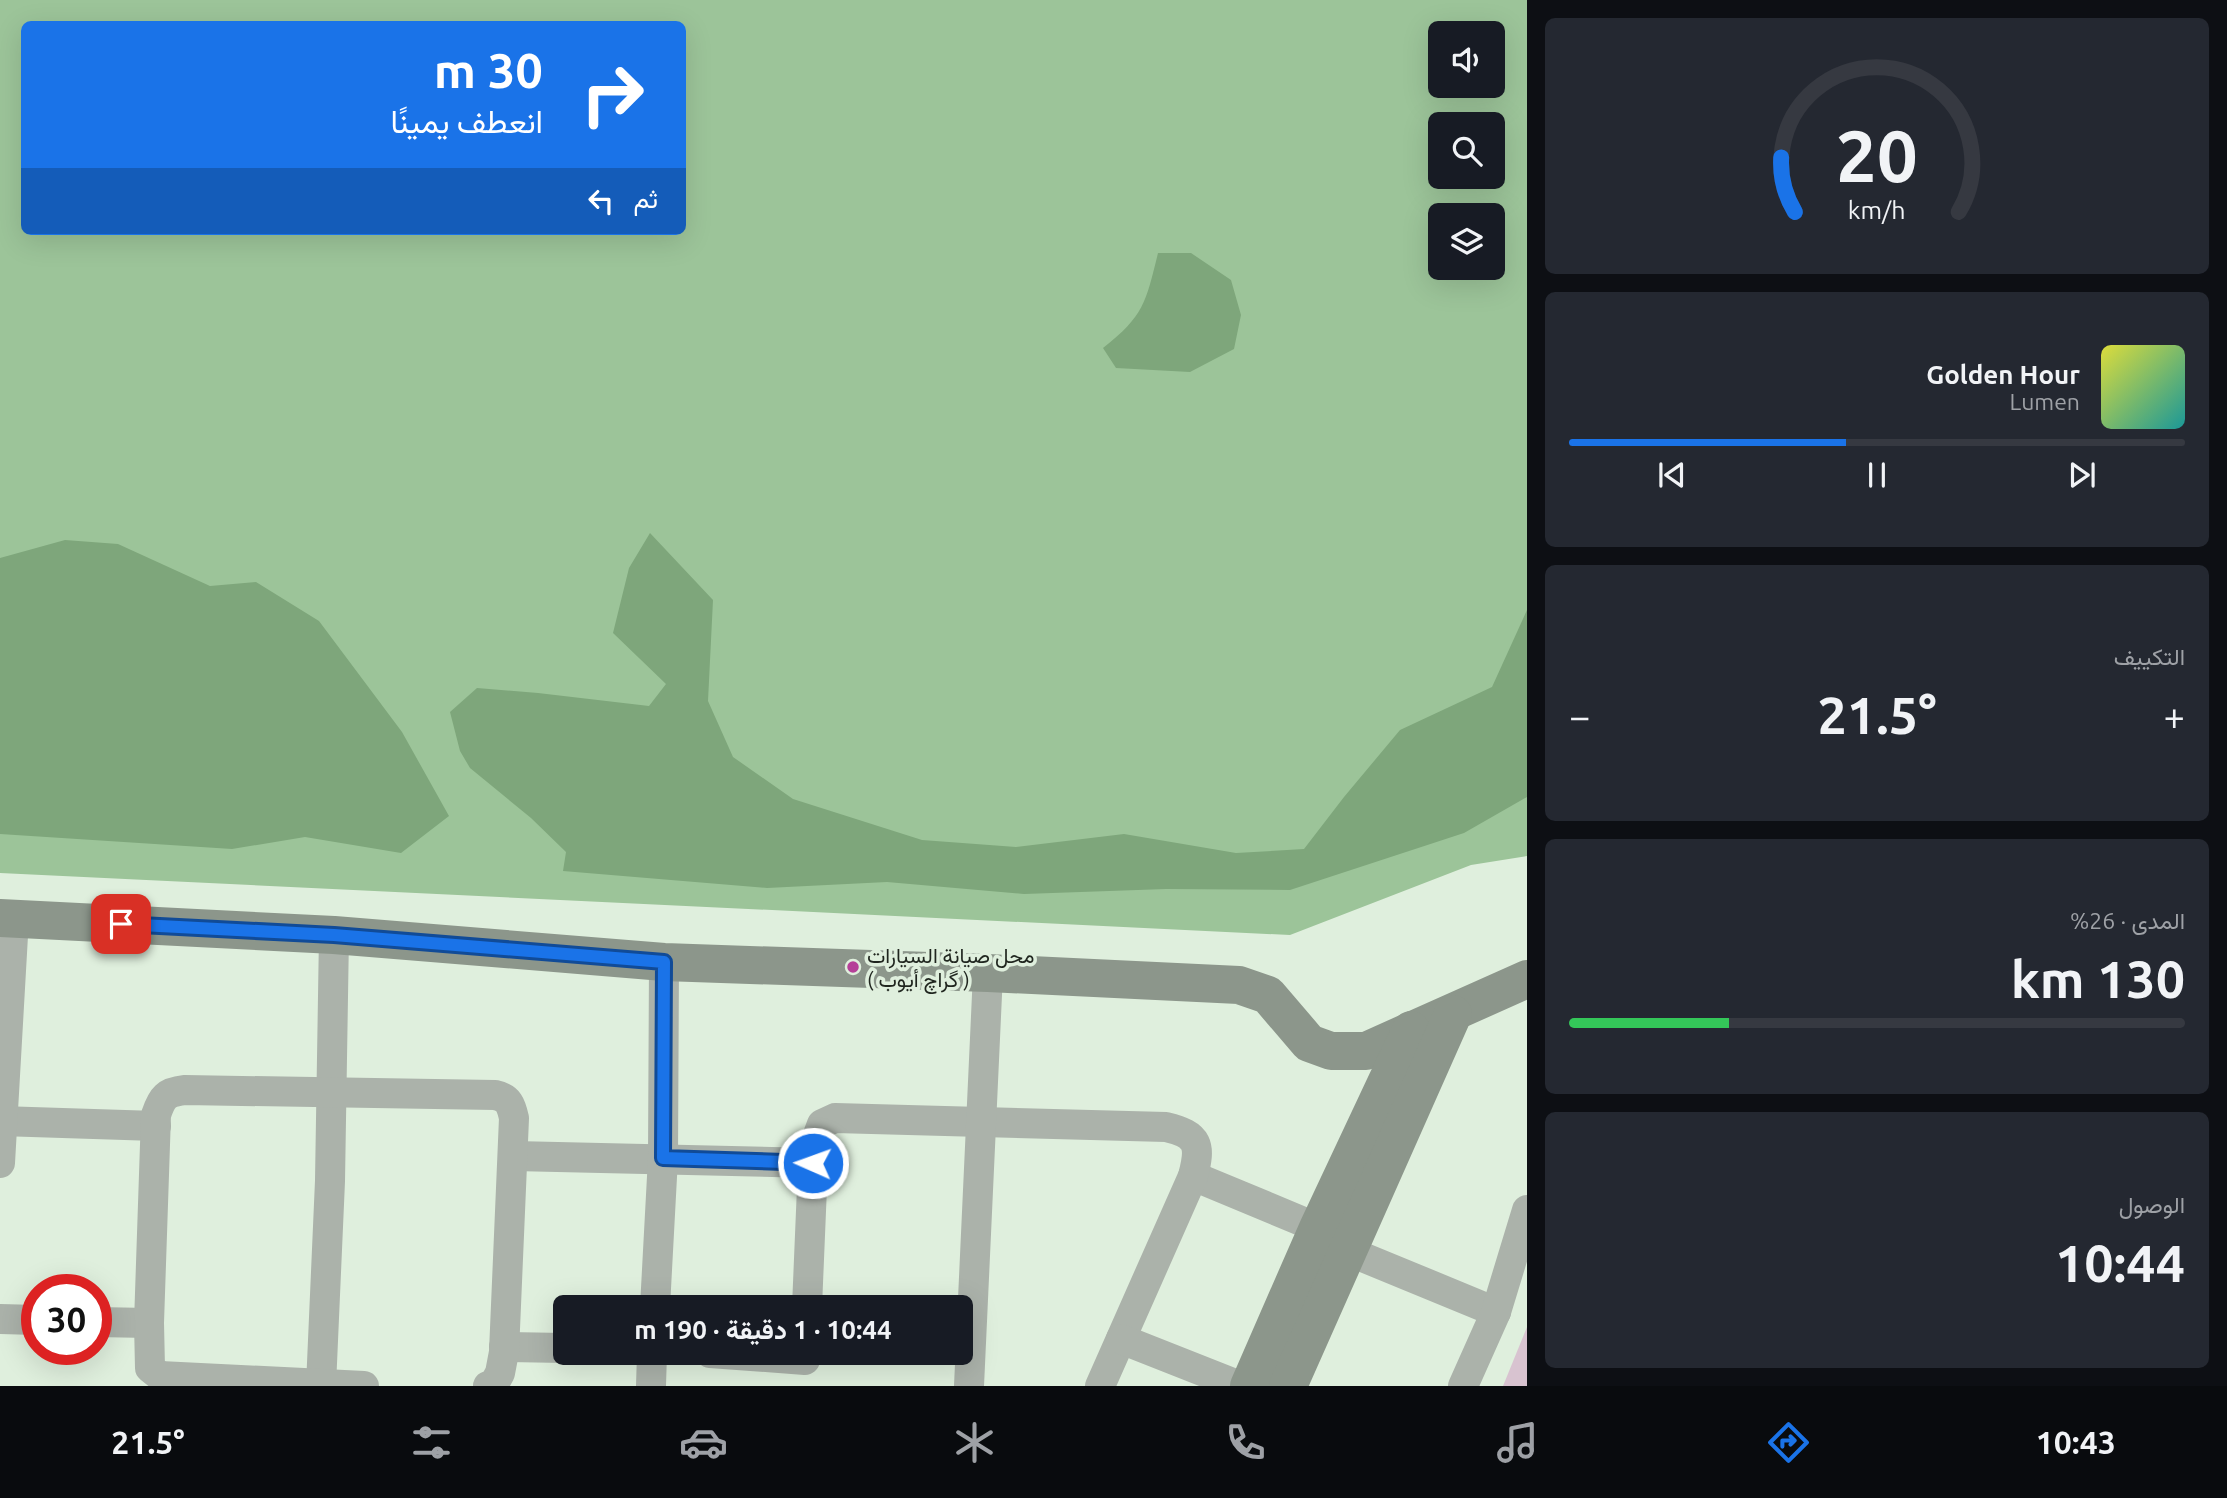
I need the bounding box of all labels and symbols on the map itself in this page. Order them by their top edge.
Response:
pin [91,894,151,954]
place label: محل صيانة السيارات ( گراچ أيوب ) [867,943,1035,994]
marker: محل صيانة السيارات ( گراچ أيوب ) [845,959,861,975]
position arrow [776,1126,850,1200]
speed limit sign: 30 [21,1274,112,1365]

